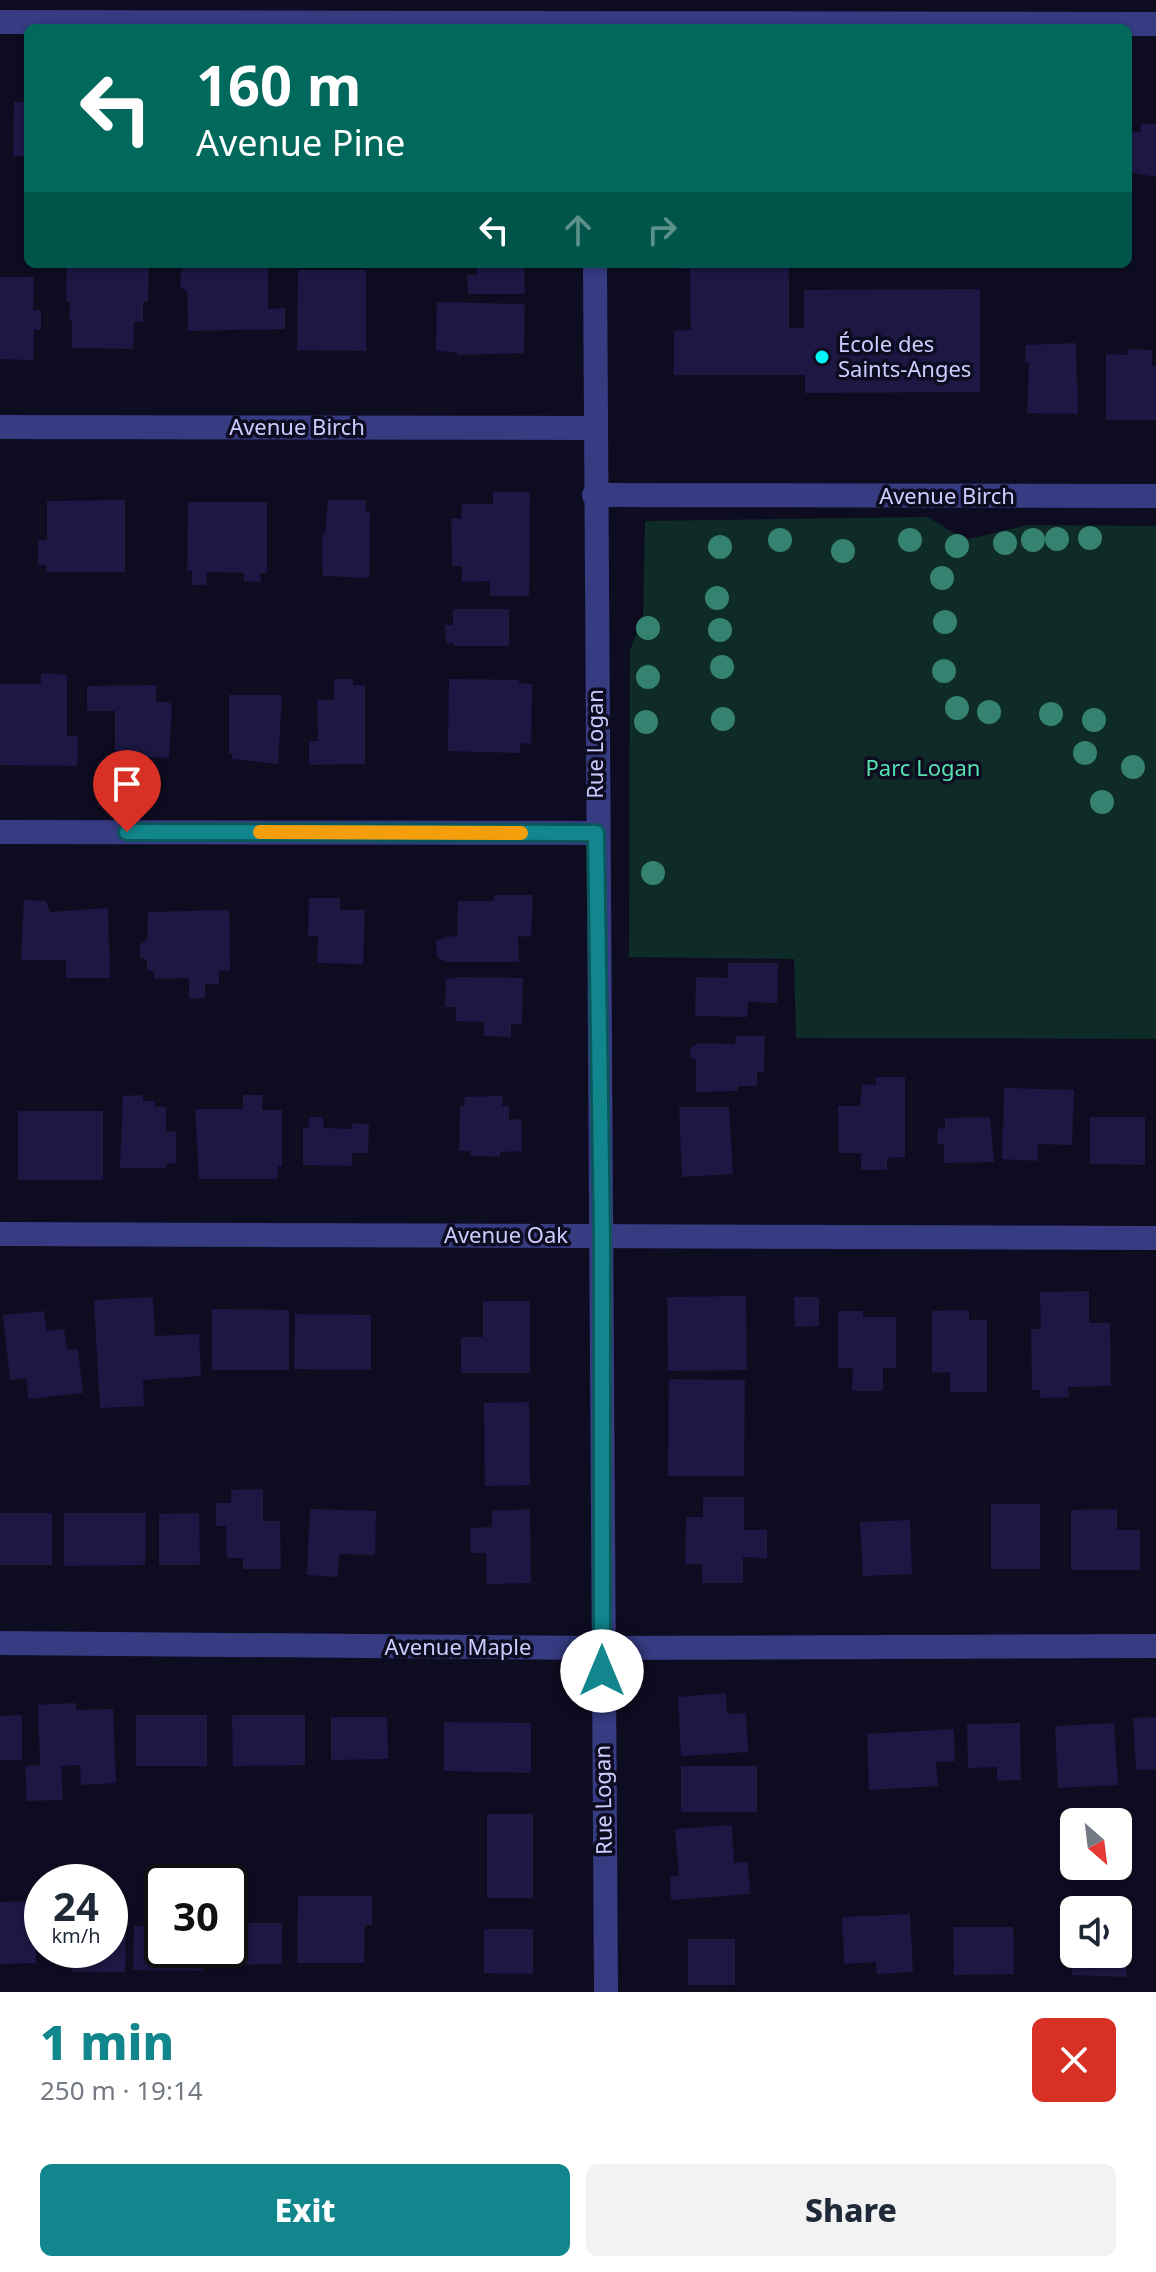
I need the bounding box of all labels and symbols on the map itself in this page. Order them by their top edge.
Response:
place label: École des Saints-Anges [838,328,971,383]
marker: École des Saints-Anges [813,348,831,366]
street label: Avenue Birch [229,411,365,441]
street label: Avenue Birch [879,480,1015,510]
street label: Rue Logan [579,689,609,799]
pin [93,750,161,832]
park label: Parc Logan [866,752,980,782]
street label: Avenue Oak [444,1219,568,1249]
position arrow [560,1629,644,1713]
street label: Avenue Maple [385,1631,531,1661]
street label: Rue Logan [586,1745,618,1855]
north arrow [1060,1808,1132,1880]
speed limit sign: 30 [144,1864,248,1968]

